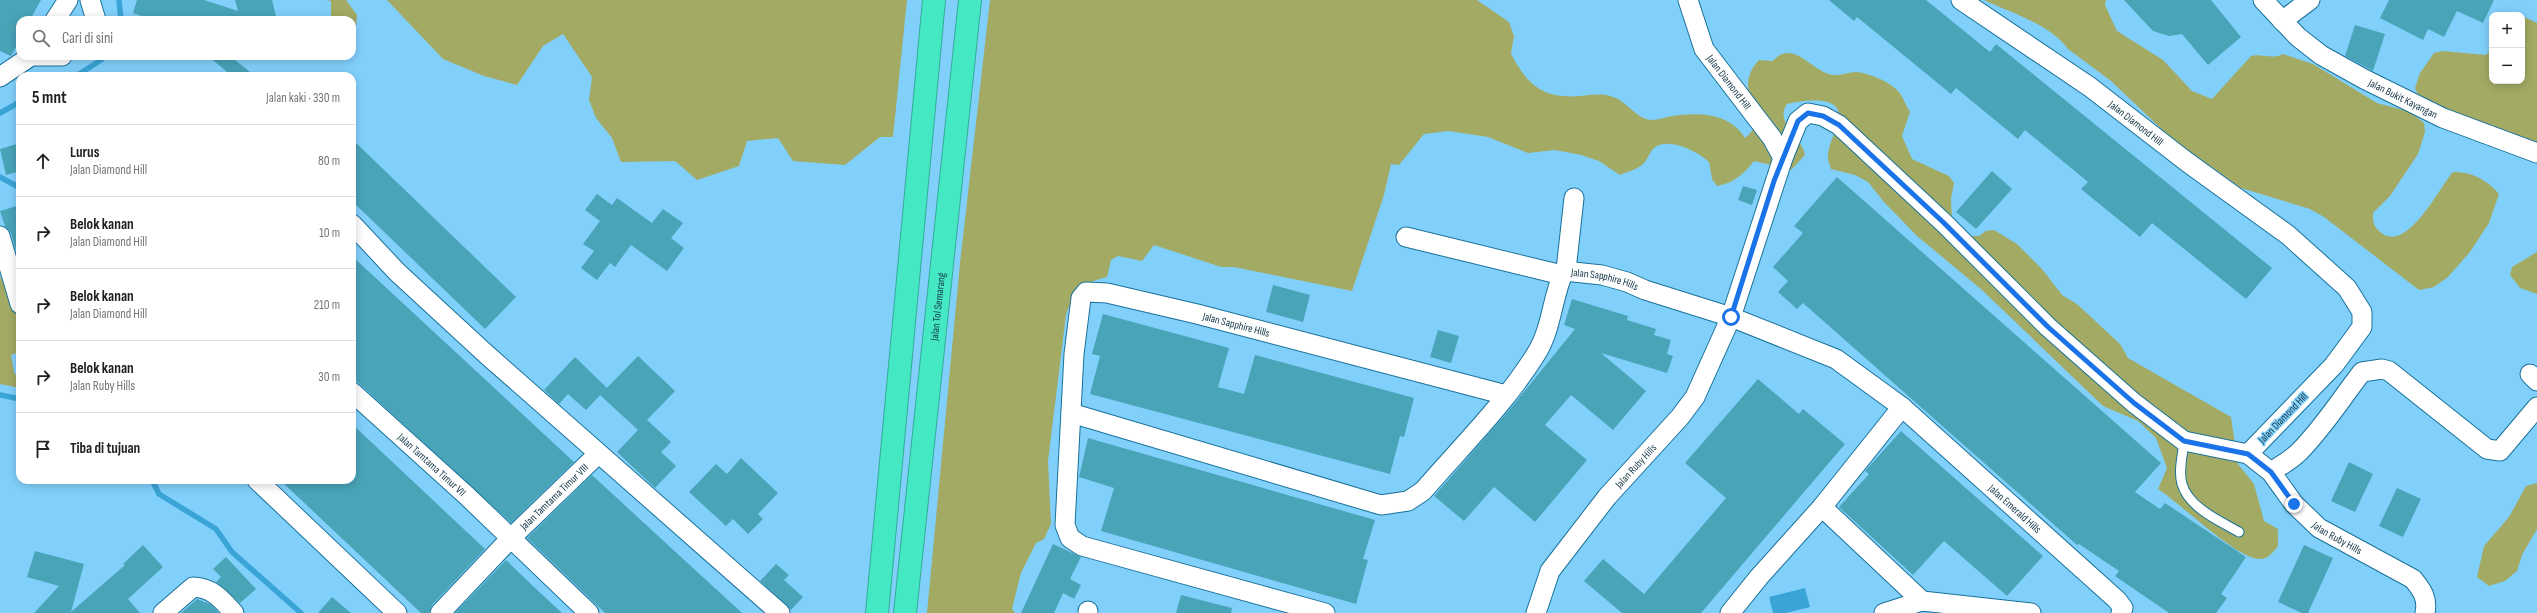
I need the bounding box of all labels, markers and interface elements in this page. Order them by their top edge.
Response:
map controls [2489,12,2525,84]
button: + [2489,12,2525,48]
search box [16,16,356,60]
icon: search [30,27,52,49]
text: Cari di sini [62,29,113,48]
button: − [2489,48,2525,84]
street label: Jalan Diamond Hill [1704,51,1754,112]
street label: Jalan Bukit Kayangan [2365,75,2440,121]
text: 5 mnt [32,88,67,108]
text: Jalan kaki · 330 m [266,90,340,106]
street label: Jalan Diamond Hill [2106,97,2166,148]
text: Lurus [70,143,99,162]
icon: ahead [32,150,54,172]
text: 80 m [318,153,340,169]
text: Jalan Diamond Hill [70,162,147,178]
text: Belok kanan [70,215,134,234]
icon: right [32,222,54,244]
text: 10 m [319,225,340,241]
text: Jalan Diamond Hill [70,234,147,250]
street label: Jalan Sapphire Hills [1569,265,1641,293]
street label: Jalan Tol Semarang [927,272,948,342]
text: Belok kanan [70,287,134,306]
icon: right [32,294,54,316]
text: 210 m [314,297,340,313]
text: Jalan Diamond Hill [70,306,147,322]
route start [1722,308,1740,326]
street label: Jalan Sapphire Hills [1200,309,1271,339]
text: Belok kanan [70,359,134,378]
icon: right [32,366,54,388]
text: 30 m [318,369,340,385]
text: Jalan Ruby Hills [70,378,135,394]
street label: Jalan Diamond Hill [2255,390,2310,447]
street label: Jalan Tamtama Timur VII [395,430,469,499]
icon: arrive [32,438,54,460]
text: Tiba di tujuan [70,439,140,458]
street label: Jalan Ruby Hills [1611,441,1659,491]
street label: Jalan Tamtama Timur VIII [516,461,591,533]
street label: Jalan Emerald Hills [1985,481,2044,536]
route end [2285,495,2303,513]
street label: Jalan Ruby Hills [2309,518,2365,557]

